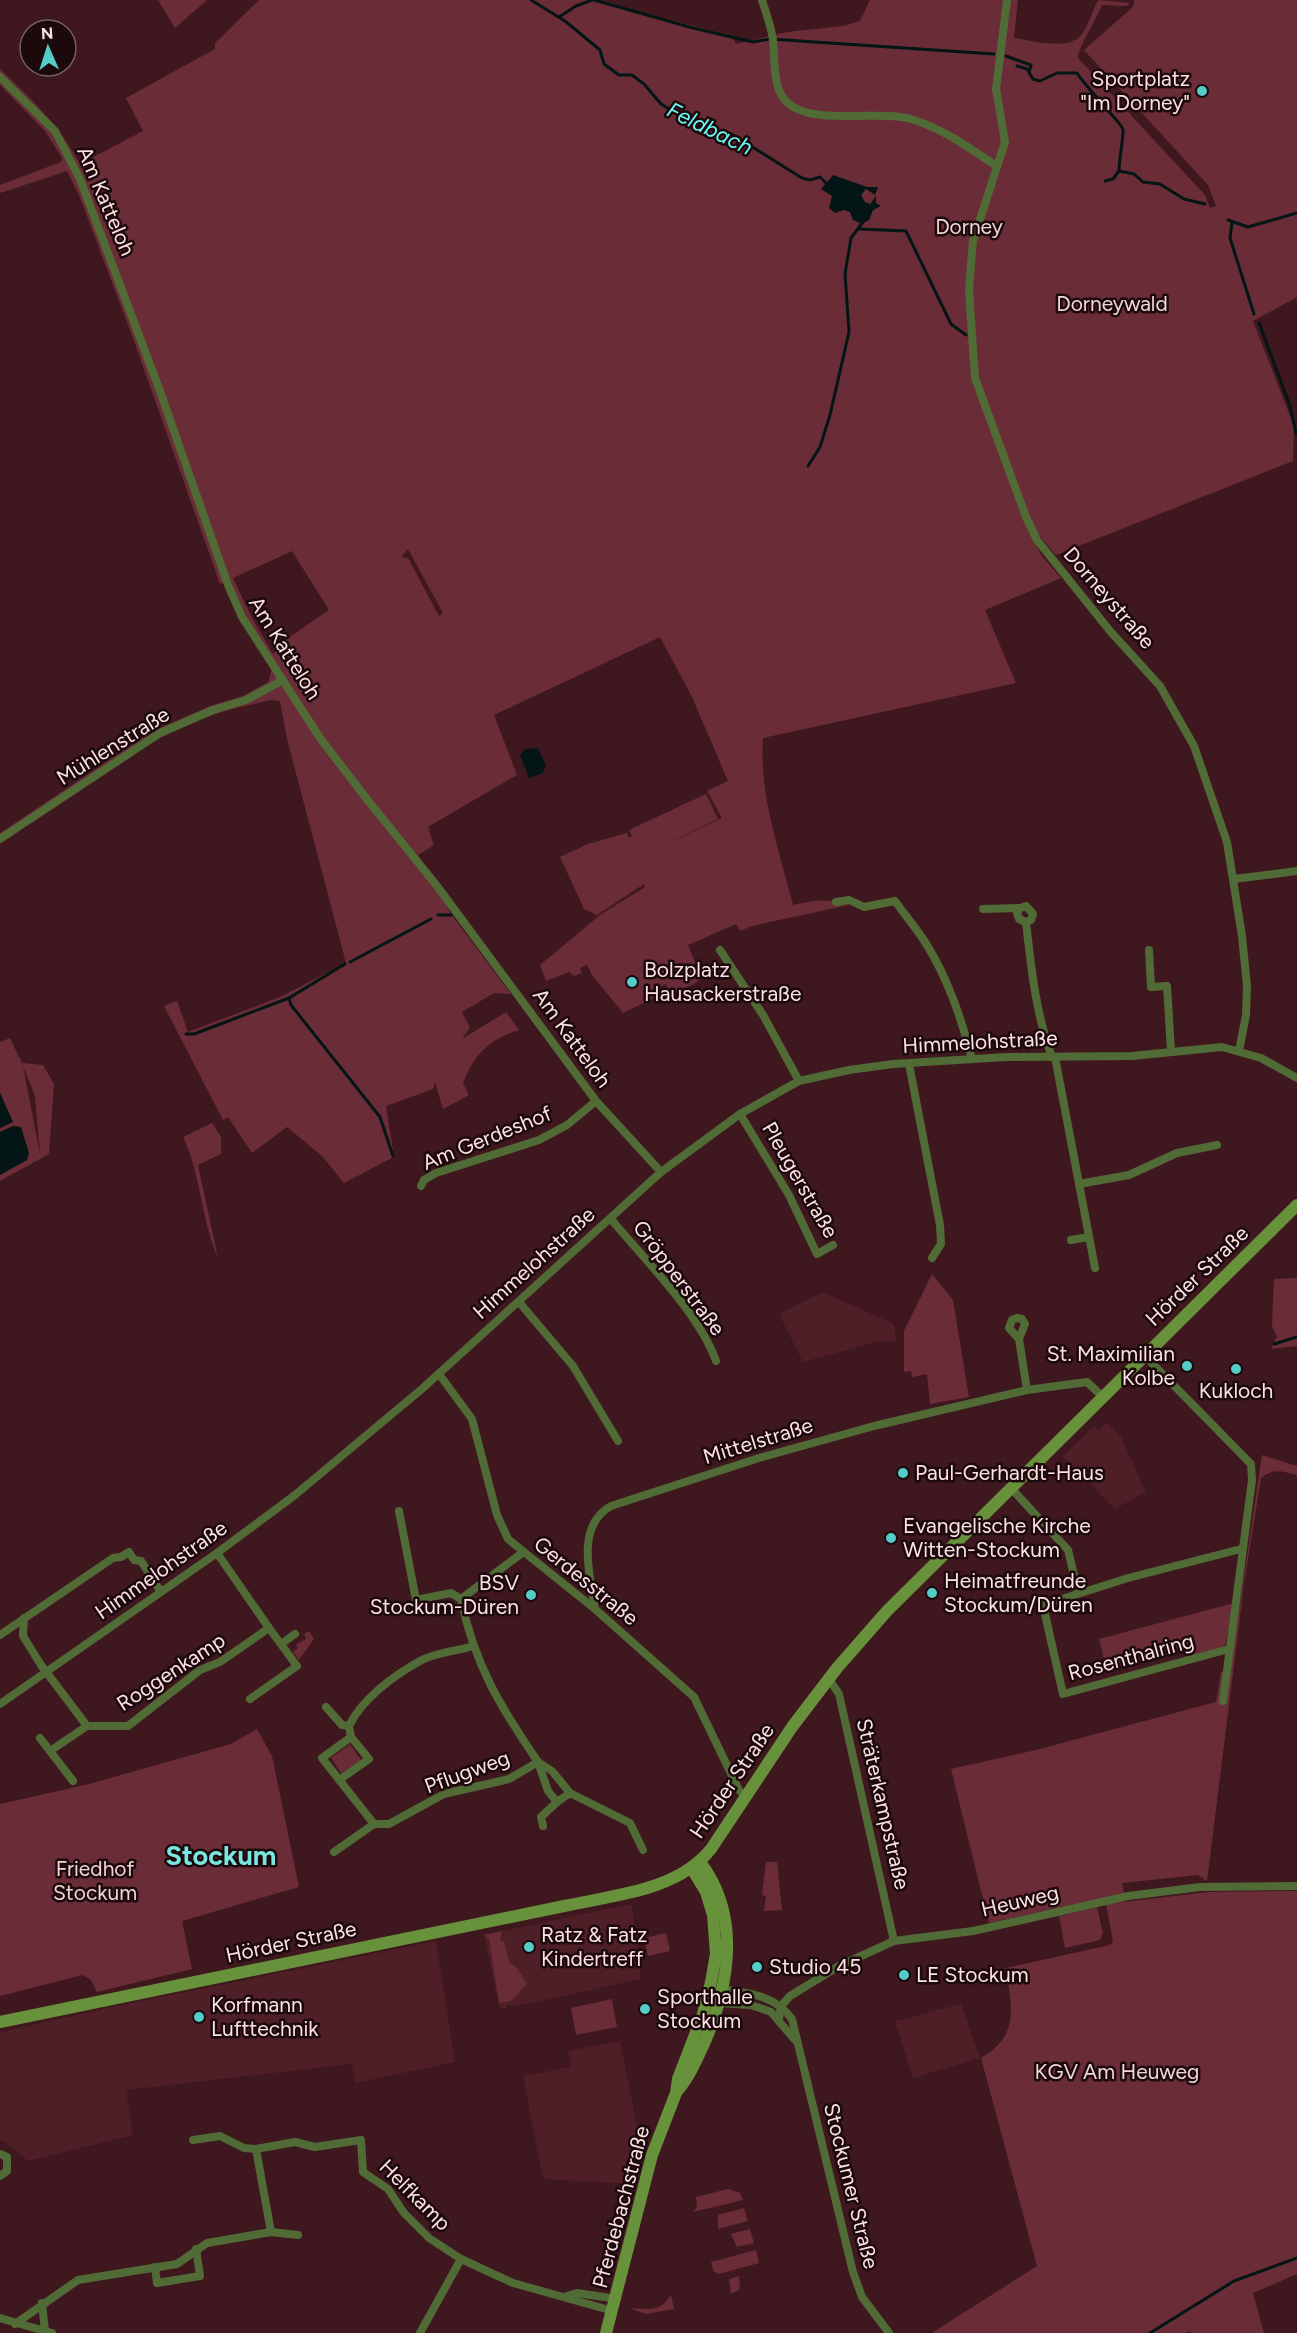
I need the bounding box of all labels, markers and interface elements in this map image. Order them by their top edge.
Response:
north arrow [18,18,78,78]
text: N [41,24,54,43]
place label: Sportplatz "Im Dorney" [1080,66,1190,115]
marker: Sportplatz "Im Dorney" [1195,84,1209,98]
water label: Feldbach [663,96,757,161]
street label: Am Katteloh [72,142,141,259]
park label: Dorney [935,214,1003,239]
park label: Dorneywald [1056,291,1168,316]
street label: Dorneystraße [1058,542,1160,654]
street label: Am Katteloh [244,592,327,704]
street label: Mühlenstraße [52,701,174,790]
place label: Bolzplatz Hausackerstraße [644,957,801,1006]
marker: Bolzplatz Hausackerstraße [625,975,639,989]
street label: Am Katteloh [528,983,617,1092]
street label: Himmelohstraße [902,1025,1058,1058]
street label: Am Gerdeshof [419,1100,555,1175]
street label: Pleugerstraße [757,1117,844,1242]
street label: Himmelohstraße [468,1201,600,1324]
street label: Gröpperstraße [628,1215,731,1340]
street label: Hörder Straße [1140,1220,1253,1331]
place label: St. Maximilian Kolbe [1047,1341,1175,1390]
marker: St. Maximilian Kolbe [1180,1359,1194,1373]
marker: Kukloch [1229,1362,1243,1376]
place label: Kukloch [1199,1378,1273,1403]
street label: Mittelstraße [700,1412,816,1469]
place label: Paul-Gerhardt-Haus [915,1460,1104,1485]
marker: Paul-Gerhardt-Haus [896,1466,910,1480]
place label: Evangelische Kirche Witten-Stockum [903,1513,1091,1562]
street label: Himmelohstraße [90,1515,231,1624]
street label: Gerdesstraße [529,1531,643,1630]
marker: Evangelische Kirche Witten-Stockum [884,1531,898,1545]
place label: Heimatfreunde Stockum/Düren [944,1568,1093,1617]
place label: BSV Stockum-Düren [370,1570,519,1619]
marker: Heimatfreunde Stockum/Düren [925,1586,939,1600]
marker: BSV Stockum-Düren [524,1588,538,1602]
street label: Roggenkamp [112,1627,230,1716]
street label: Rosenthalring [1065,1628,1197,1685]
street label: Sträterkampstraße [852,1716,915,1892]
street label: Hörder Straße [684,1719,779,1843]
street label: Pflugweg [421,1745,513,1798]
district label: Stockum [166,1839,276,1872]
park label: Friedhof Stockum [53,1856,137,1905]
street label: Heuweg [979,1879,1061,1922]
street label: Hörder Straße [223,1915,359,1968]
place label: Ratz & Fatz Kindertreff [541,1922,647,1971]
marker: Ratz & Fatz Kindertreff [522,1940,536,1954]
place label: Studio 45 [769,1954,861,1979]
marker: Studio 45 [750,1960,764,1974]
place label: LE Stockum [916,1962,1029,1987]
marker: LE Stockum [897,1968,911,1982]
place label: Sporthalle Stockum [657,1984,753,2033]
place label: Korfmann Lufttechnik [211,1992,319,2041]
marker: Sporthalle Stockum [638,2002,652,2016]
marker: Korfmann Lufttechnik [192,2010,206,2024]
park label: KGV Am Heuweg [1035,2059,1199,2084]
street label: Stockumer Straße [819,2100,884,2271]
street label: Pferdebachstraße [587,2123,654,2291]
street label: Helfkamp [374,2154,456,2236]

